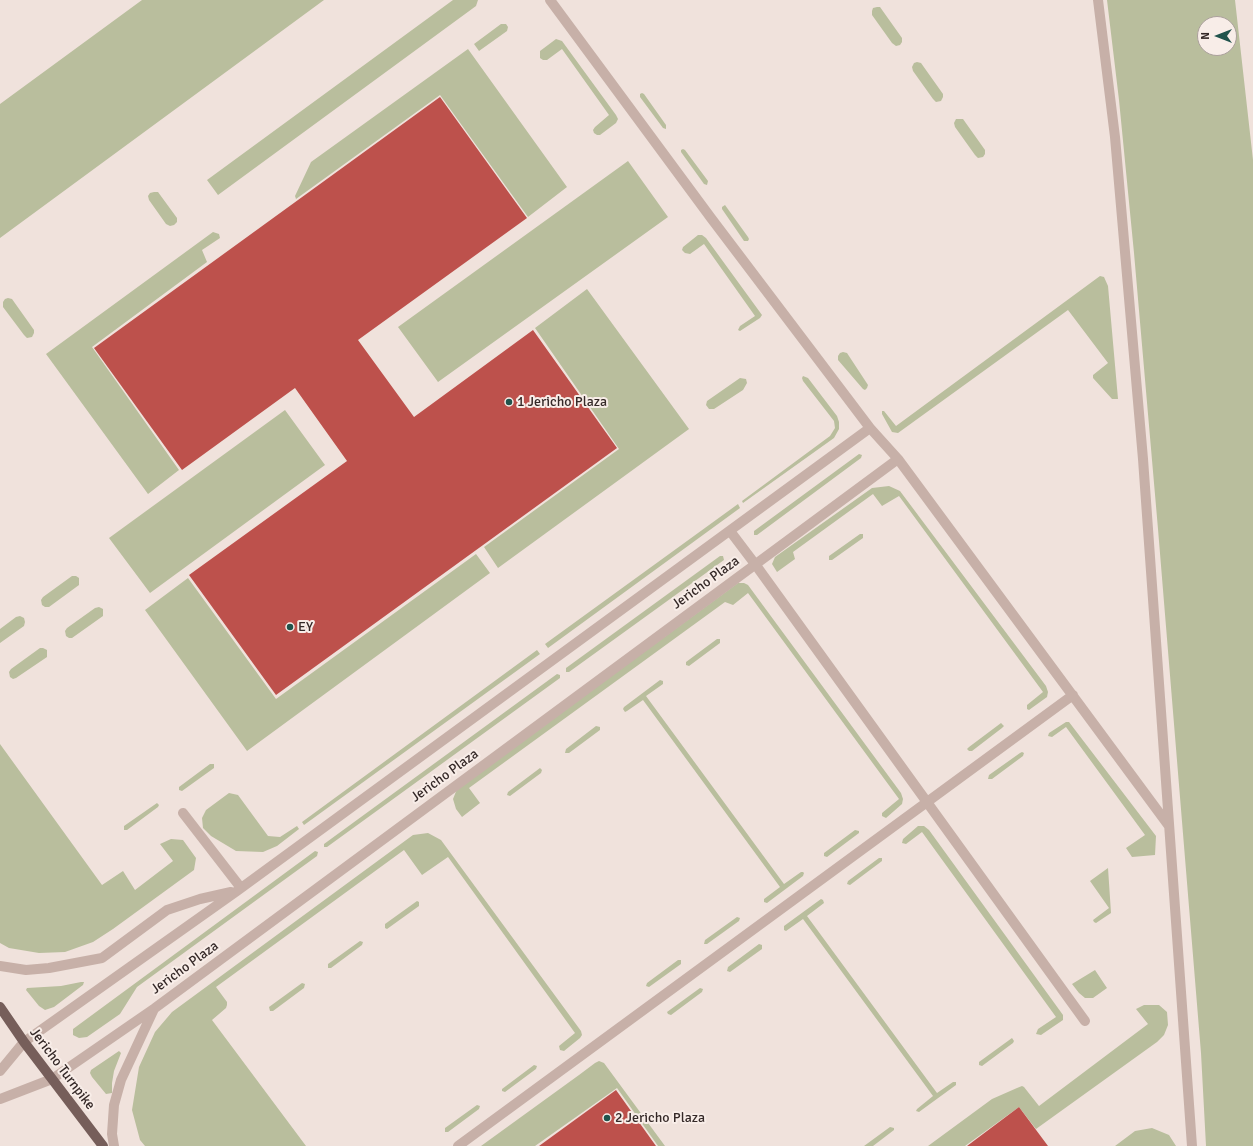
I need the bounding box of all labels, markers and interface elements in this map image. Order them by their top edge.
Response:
north arrow [1197,16,1237,56]
text: N [1199,32,1212,40]
place label: 1 Jericho Plaza [517,394,607,410]
marker: 1 Jericho Plaza [504,397,514,407]
street label: Jericho Plaza [669,553,743,613]
place label: EY [298,619,313,635]
marker: EY [285,622,295,632]
street label: Jericho Plaza [408,746,482,806]
street label: Jericho Plaza [148,938,222,998]
street label: Jericho Turnpike [26,1025,98,1113]
place label: 2 Jericho Plaza [615,1110,705,1126]
marker: 2 Jericho Plaza [602,1113,612,1123]

